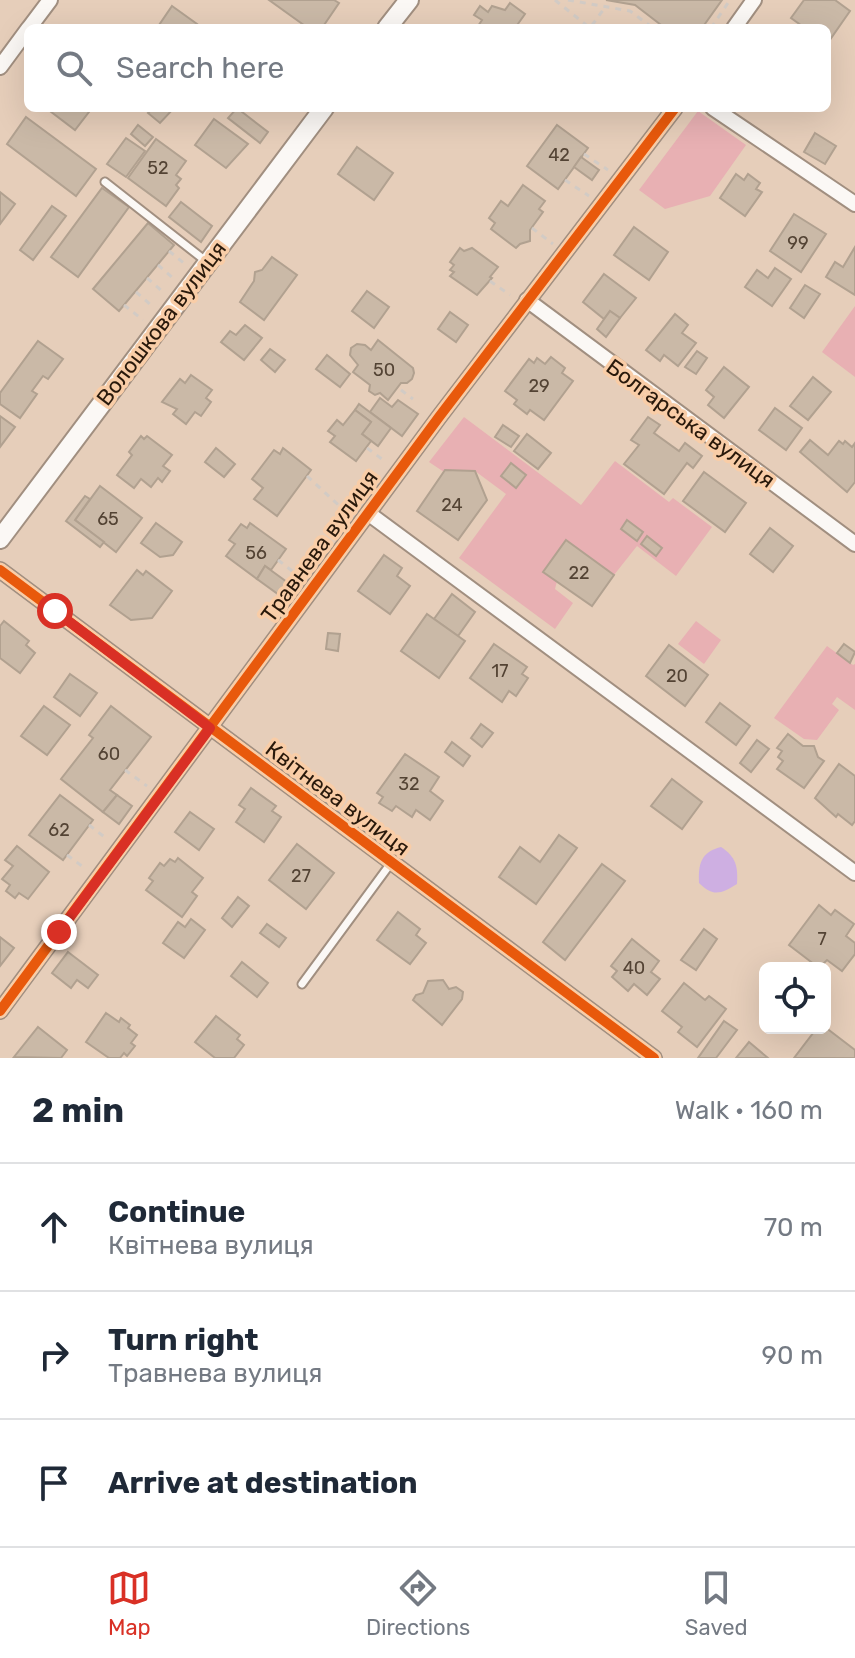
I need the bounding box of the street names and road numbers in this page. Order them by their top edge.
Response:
street label: Волошкова вулиця [91,236,232,411]
street label: Болгарська вулиця [601,353,780,494]
street label: Травнева вулиця [255,465,384,628]
street label: Квітнева вулиця [260,735,415,862]

